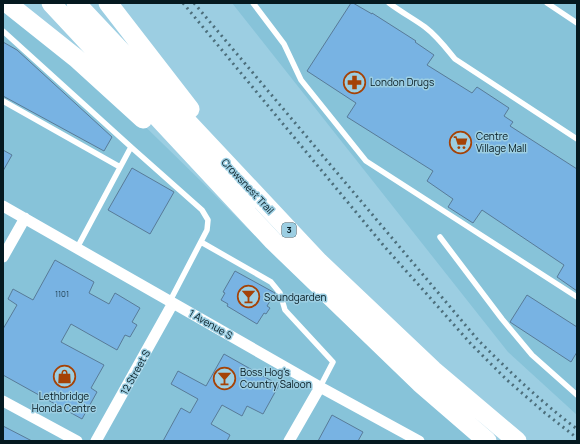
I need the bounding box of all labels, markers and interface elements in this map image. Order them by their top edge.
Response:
pharmacy icon: London Drugs [342,69,368,95]
place label: London Drugs [370,75,434,89]
supermarket icon: Centre Village Mall [447,129,473,155]
place label: Centre Village Mall [476,129,527,155]
street label: Crowsnest Trail [219,155,277,217]
road number: 3 [282,223,296,237]
bar icon: Soundgarden [235,284,261,310]
house number: 1101 [55,288,69,299]
place label: Soundgarden [264,290,326,304]
street label: 1 Avenue S [187,306,235,342]
street label: 12 Street S [117,347,153,397]
shop icon: Lethbridge Honda Centre [51,363,77,389]
bar icon: Boss Hog's Country Saloon [211,365,237,391]
place label: Boss Hog's Country Saloon [240,365,312,391]
place label: Lethbridge Honda Centre [32,389,96,415]

